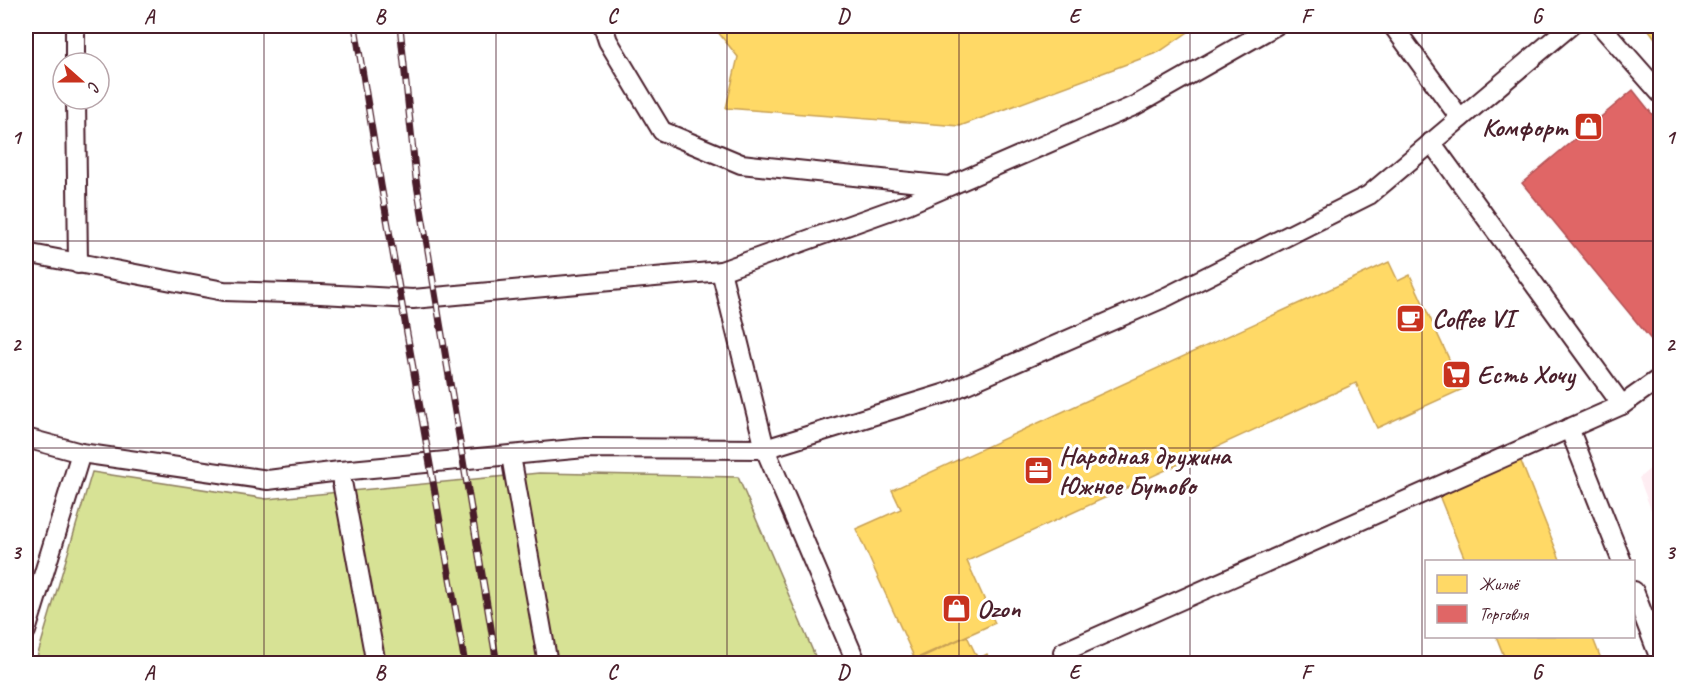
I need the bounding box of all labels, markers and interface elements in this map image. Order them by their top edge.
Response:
text: A [144,4,156,29]
text: B [375,4,387,29]
text: C [607,4,619,29]
text: D [837,4,851,29]
text: E [1069,4,1083,29]
text: F [1301,4,1315,29]
text: G [1532,4,1545,29]
north arrow [51,51,111,111]
text: С [83,79,105,95]
place label: Комфорт [1482,111,1569,144]
shop icon: Комфорт [1572,111,1604,143]
text: 1 [12,125,23,150]
text: 1 [1666,125,1677,150]
cafe icon: Coffee VI [1395,302,1427,334]
place label: Coffee VI [1432,302,1520,335]
text: 2 [12,332,23,357]
text: 2 [1666,332,1677,357]
supermarket icon: Есть Хочу [1440,358,1472,390]
place label: Есть Хочу [1477,358,1577,391]
place label: Народная дружина Южное Бутово [1059,439,1233,502]
office icon: Народная дружина Южное Бутово [1022,454,1054,486]
text: 3 [12,540,23,565]
text: 3 [1666,540,1677,565]
legend [1425,560,1635,638]
text: Жильё [1479,573,1521,595]
shop icon: Ozon [940,592,972,624]
place label: Ozon [977,592,1022,625]
text: Торговля [1479,603,1530,625]
text: A [144,660,156,685]
text: B [375,660,387,685]
text: C [607,660,619,685]
text: D [837,660,851,685]
text: E [1069,660,1083,685]
text: F [1301,660,1315,685]
text: G [1532,660,1545,685]

